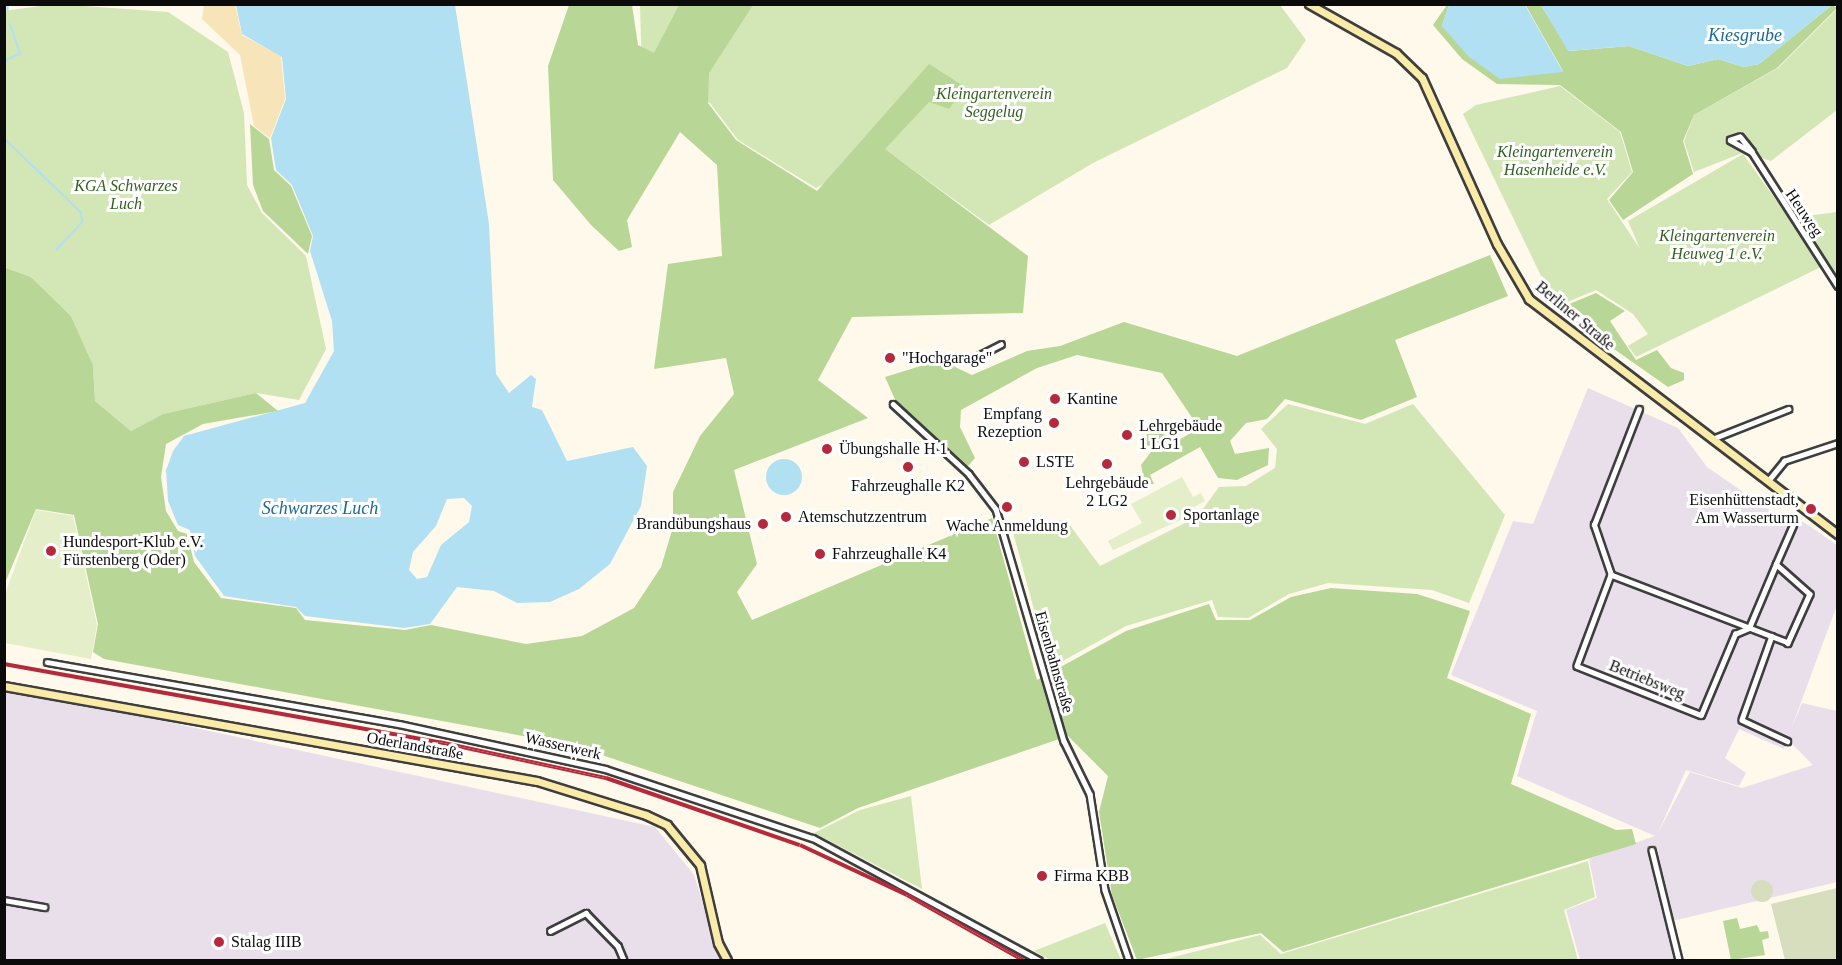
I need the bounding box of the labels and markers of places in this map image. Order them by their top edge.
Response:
place label: "Hochgarage" [902,348,992,368]
marker: "Hochgarage" [883,351,897,365]
place label: Kantine [1067,389,1118,409]
marker: Kantine [1048,392,1062,406]
place label: Empfang Rezeption [977,404,1042,442]
marker: Empfang Rezeption [1047,416,1061,430]
place label: Lehrgebäude 1 LG1 [1139,416,1222,454]
marker: Lehrgebäude 1 LG1 [1120,428,1134,442]
place label: Übungshalle H 1 [839,439,947,459]
marker: Übungshalle H 1 [820,442,834,456]
place label: LSTE [1036,452,1074,472]
marker: LSTE [1017,455,1031,469]
marker: Lehrgebäude 2 LG2 [1100,457,1114,471]
marker: Fahrzeughalle K2 [901,460,915,474]
place label: Lehrgebäude 2 LG2 [1065,473,1149,511]
place label: Fahrzeughalle K2 [851,476,965,496]
place label: Eisenhüttenstadt, Am Wasserturm [1689,490,1799,528]
marker: Wache Anmeldung [1000,500,1014,514]
marker: Eisenhüttenstadt, Am Wasserturm [1804,502,1818,516]
place label: Sportanlage [1183,505,1259,525]
place label: Atemschutzzentrum [798,507,927,527]
marker: Sportanlage [1164,508,1178,522]
marker: Atemschutzzentrum [779,510,793,524]
place label: Brandübungshaus [636,514,751,534]
place label: Wache Anmeldung [946,516,1068,536]
marker: Brandübungshaus [756,517,770,531]
place label: Hundesport-Klub e.V. Fürstenberg (Oder) [63,532,204,570]
marker: Hundesport-Klub e.V. Fürstenberg (Oder) [44,544,58,558]
place label: Fahrzeughalle K4 [832,544,946,564]
marker: Fahrzeughalle K4 [813,547,827,561]
place label: Firma KBB [1054,866,1129,886]
marker: Firma KBB [1035,869,1049,883]
place label: Stalag IIIB [231,932,302,952]
marker: Stalag IIIB [212,935,226,949]

